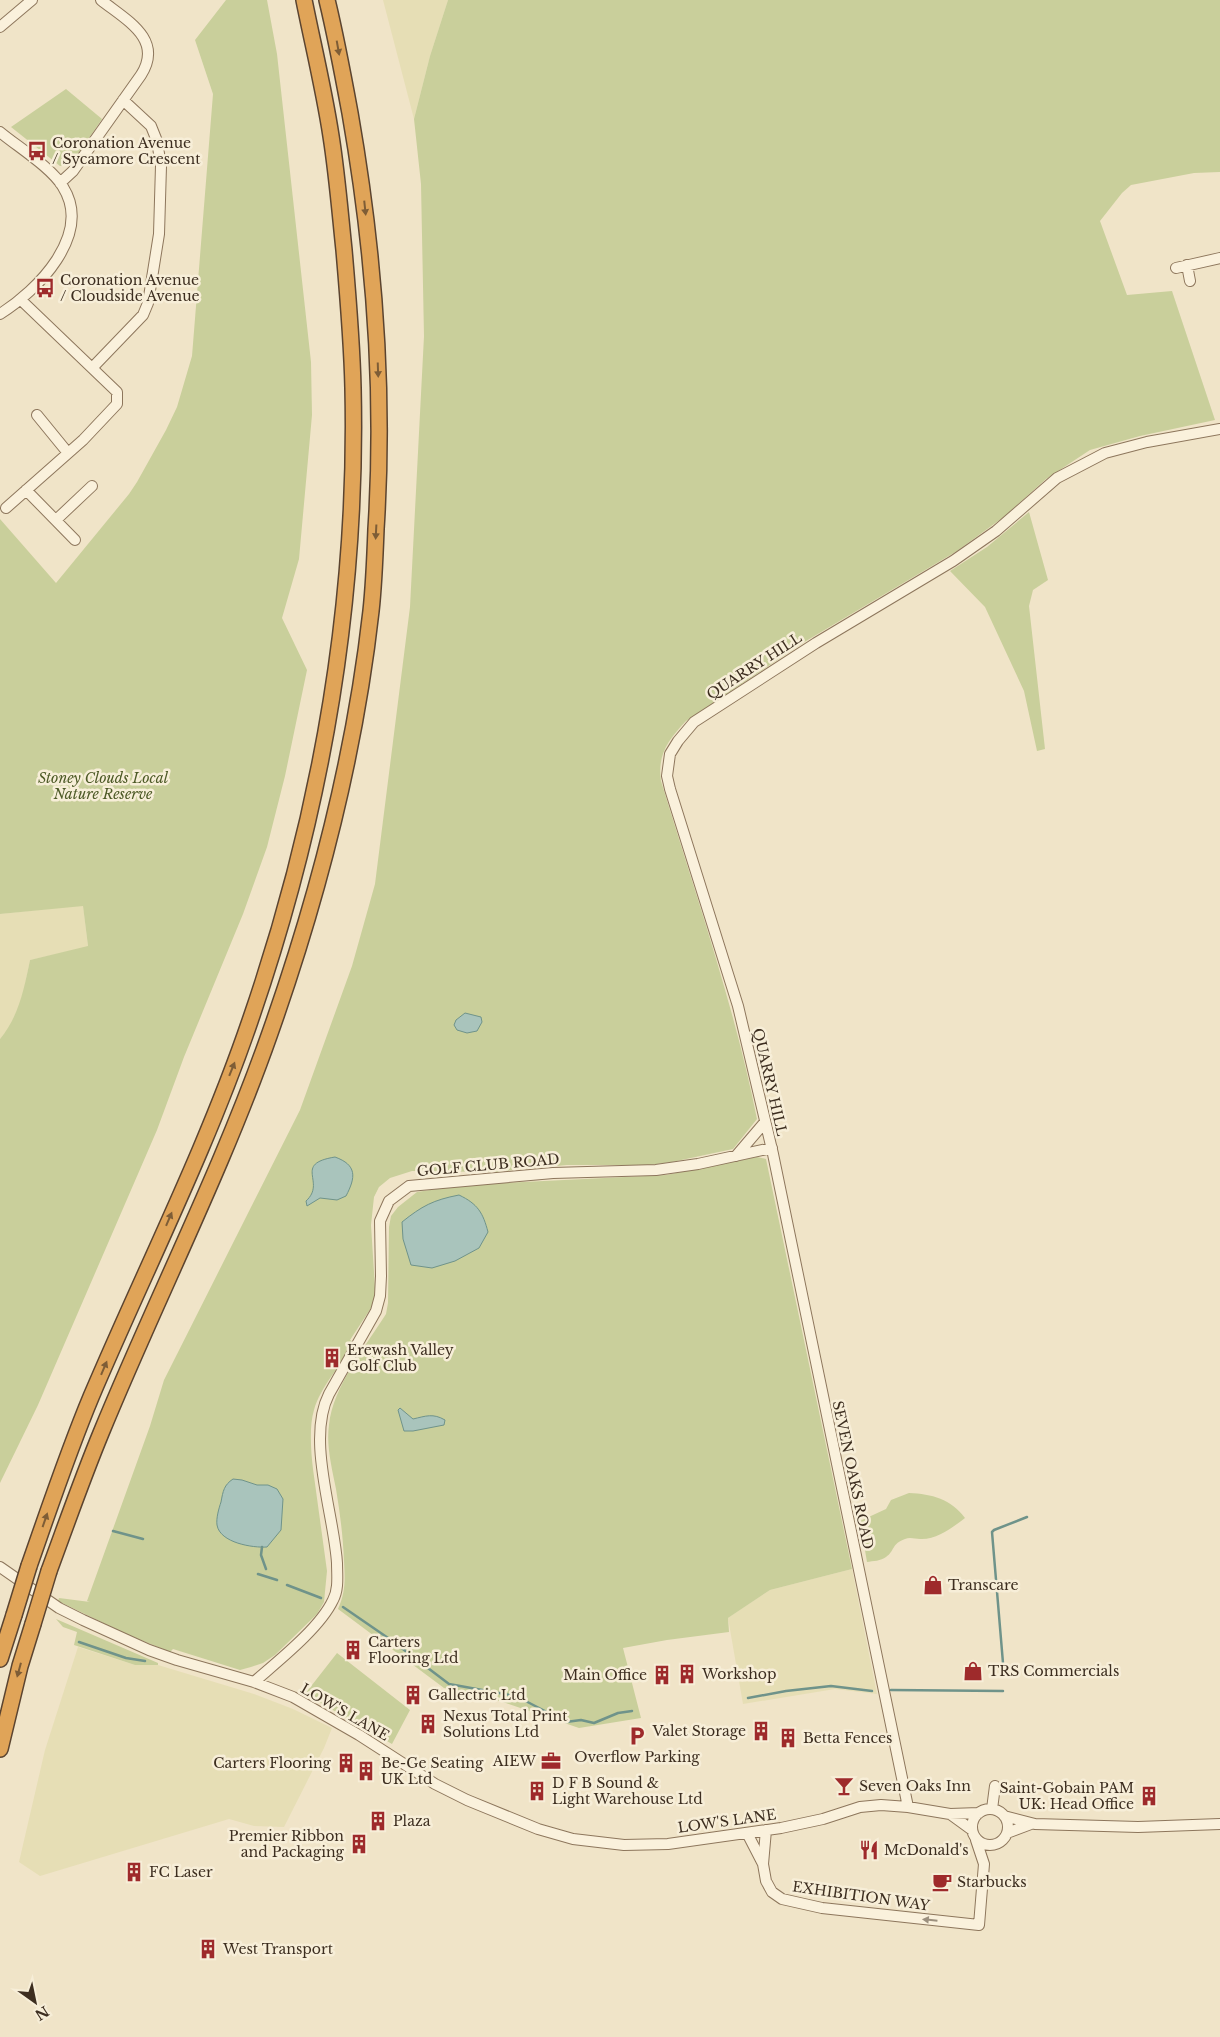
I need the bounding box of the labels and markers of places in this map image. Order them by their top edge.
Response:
place label: Coronation Avenue / Sycamore Crescent [52,134,201,168]
bus stop icon: Coronation Avenue / Sycamore Crescent [26,140,48,162]
place label: Coronation Avenue / Cloudside Avenue [60,271,200,305]
bus stop icon: Coronation Avenue / Cloudside Avenue [34,277,56,299]
place label: Erewash Valley Golf Club [347,1341,454,1375]
building icon: Erewash Valley Golf Club [321,1347,343,1369]
shop icon: Transcare [922,1574,944,1596]
place label: Transcare [948,1576,1018,1594]
place label: Carters Flooring Ltd [368,1633,459,1667]
building icon: Carters Flooring Ltd [342,1639,364,1661]
shop icon: TRS Commercials [962,1660,984,1682]
place label: TRS Commercials [988,1662,1119,1680]
building icon: Workshop [676,1663,698,1685]
building icon: Main Office [651,1664,673,1686]
place label: Workshop [701,1665,776,1683]
place label: Main Office [563,1666,647,1684]
building icon: Gallectric Ltd [402,1684,424,1706]
place label: Gallectric Ltd [428,1686,526,1704]
place label: Nexus Total Print Solutions Ltd [443,1707,568,1741]
building icon: Nexus Total Print Solutions Ltd [417,1713,439,1735]
building icon: Valet Storage [750,1720,772,1742]
place label: Valet Storage [652,1722,746,1740]
parking icon: Overflow Parking [626,1725,648,1747]
building icon: Betta Fences [777,1727,799,1749]
place label: Betta Fences [803,1729,892,1747]
place label: Overflow Parking [574,1748,700,1766]
office icon: AIEW [540,1750,562,1772]
building icon: Carters Flooring [335,1752,357,1774]
place label: AIEW [492,1752,537,1770]
place label: Carters Flooring [213,1754,332,1772]
place label: Be-Ge Seating UK Ltd [381,1754,484,1788]
building icon: Be-Ge Seating UK Ltd [355,1760,377,1782]
place label: D F B Sound & Light Warehouse Ltd [552,1774,703,1808]
bar icon: Seven Oaks Inn [833,1775,855,1797]
place label: Seven Oaks Inn [859,1777,971,1795]
place label: Saint-Gobain PAM UK: Head Office [999,1779,1134,1813]
building icon: D F B Sound & Light Warehouse Ltd [526,1780,548,1802]
building icon: Saint-Gobain PAM UK: Head Office [1138,1785,1160,1807]
building icon: Plaza [367,1810,389,1832]
place label: Plaza [393,1812,431,1830]
place label: Premier Ribbon and Packaging [229,1827,345,1861]
building icon: Premier Ribbon and Packaging [348,1833,370,1855]
restaurant icon: McDonald's [858,1839,880,1861]
place label: McDonald's [884,1841,969,1859]
building icon: FC Laser [123,1861,145,1883]
place label: FC Laser [149,1863,213,1881]
cafe icon: Starbucks [931,1871,953,1893]
place label: Starbucks [957,1873,1027,1891]
building icon: West Transport [197,1938,219,1960]
place label: West Transport [222,1940,334,1958]

